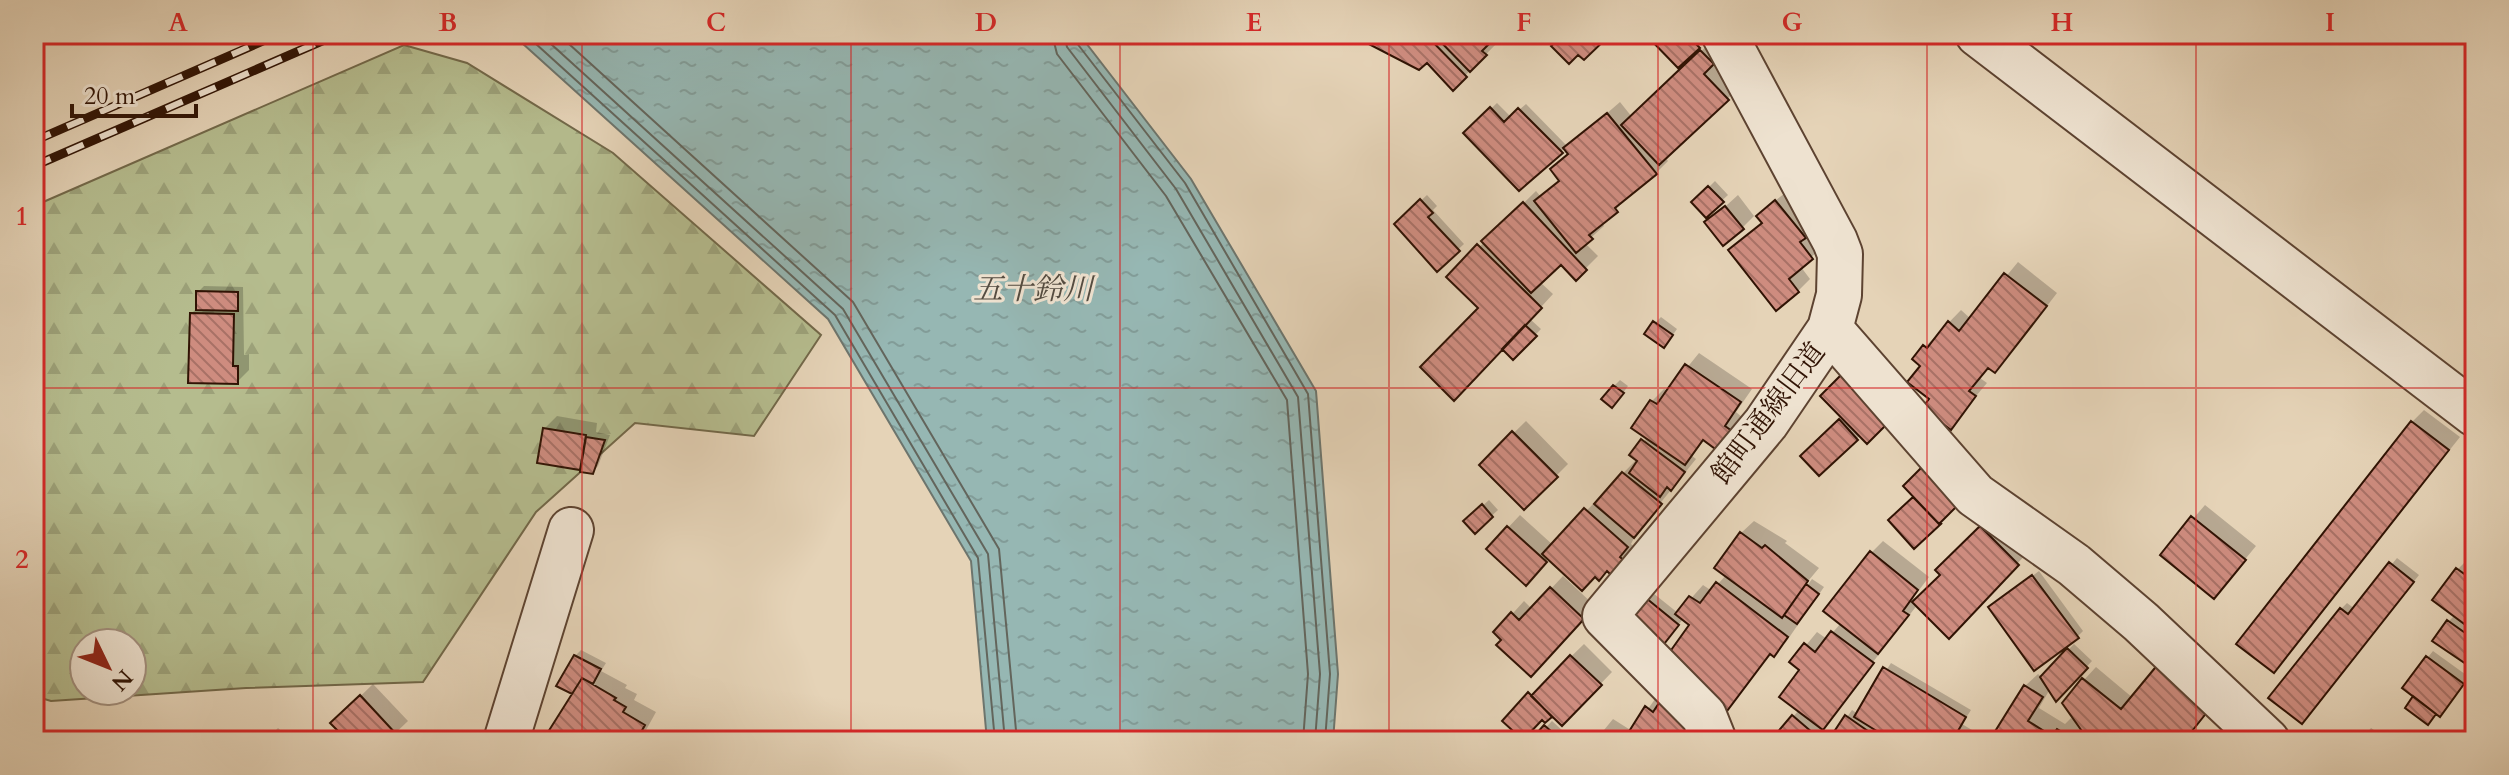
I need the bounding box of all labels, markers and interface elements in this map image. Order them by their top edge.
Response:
text: A [168,5,188,40]
text: B [439,5,457,40]
text: C [706,5,726,40]
text: D [975,5,997,40]
text: E [1246,5,1262,40]
text: F [1516,5,1532,40]
text: G [1781,5,1803,40]
text: H [2051,5,2074,40]
text: I [2325,5,2335,40]
scale bar [72,68,196,118]
text: 20 m [84,80,136,113]
text: 1 [15,199,29,234]
water label: 五十鈴川 [973,269,1096,310]
street label: 館町通線旧道 [1702,334,1834,492]
text: 2 [15,542,29,577]
north arrow [68,627,148,707]
text: N [104,663,139,697]

